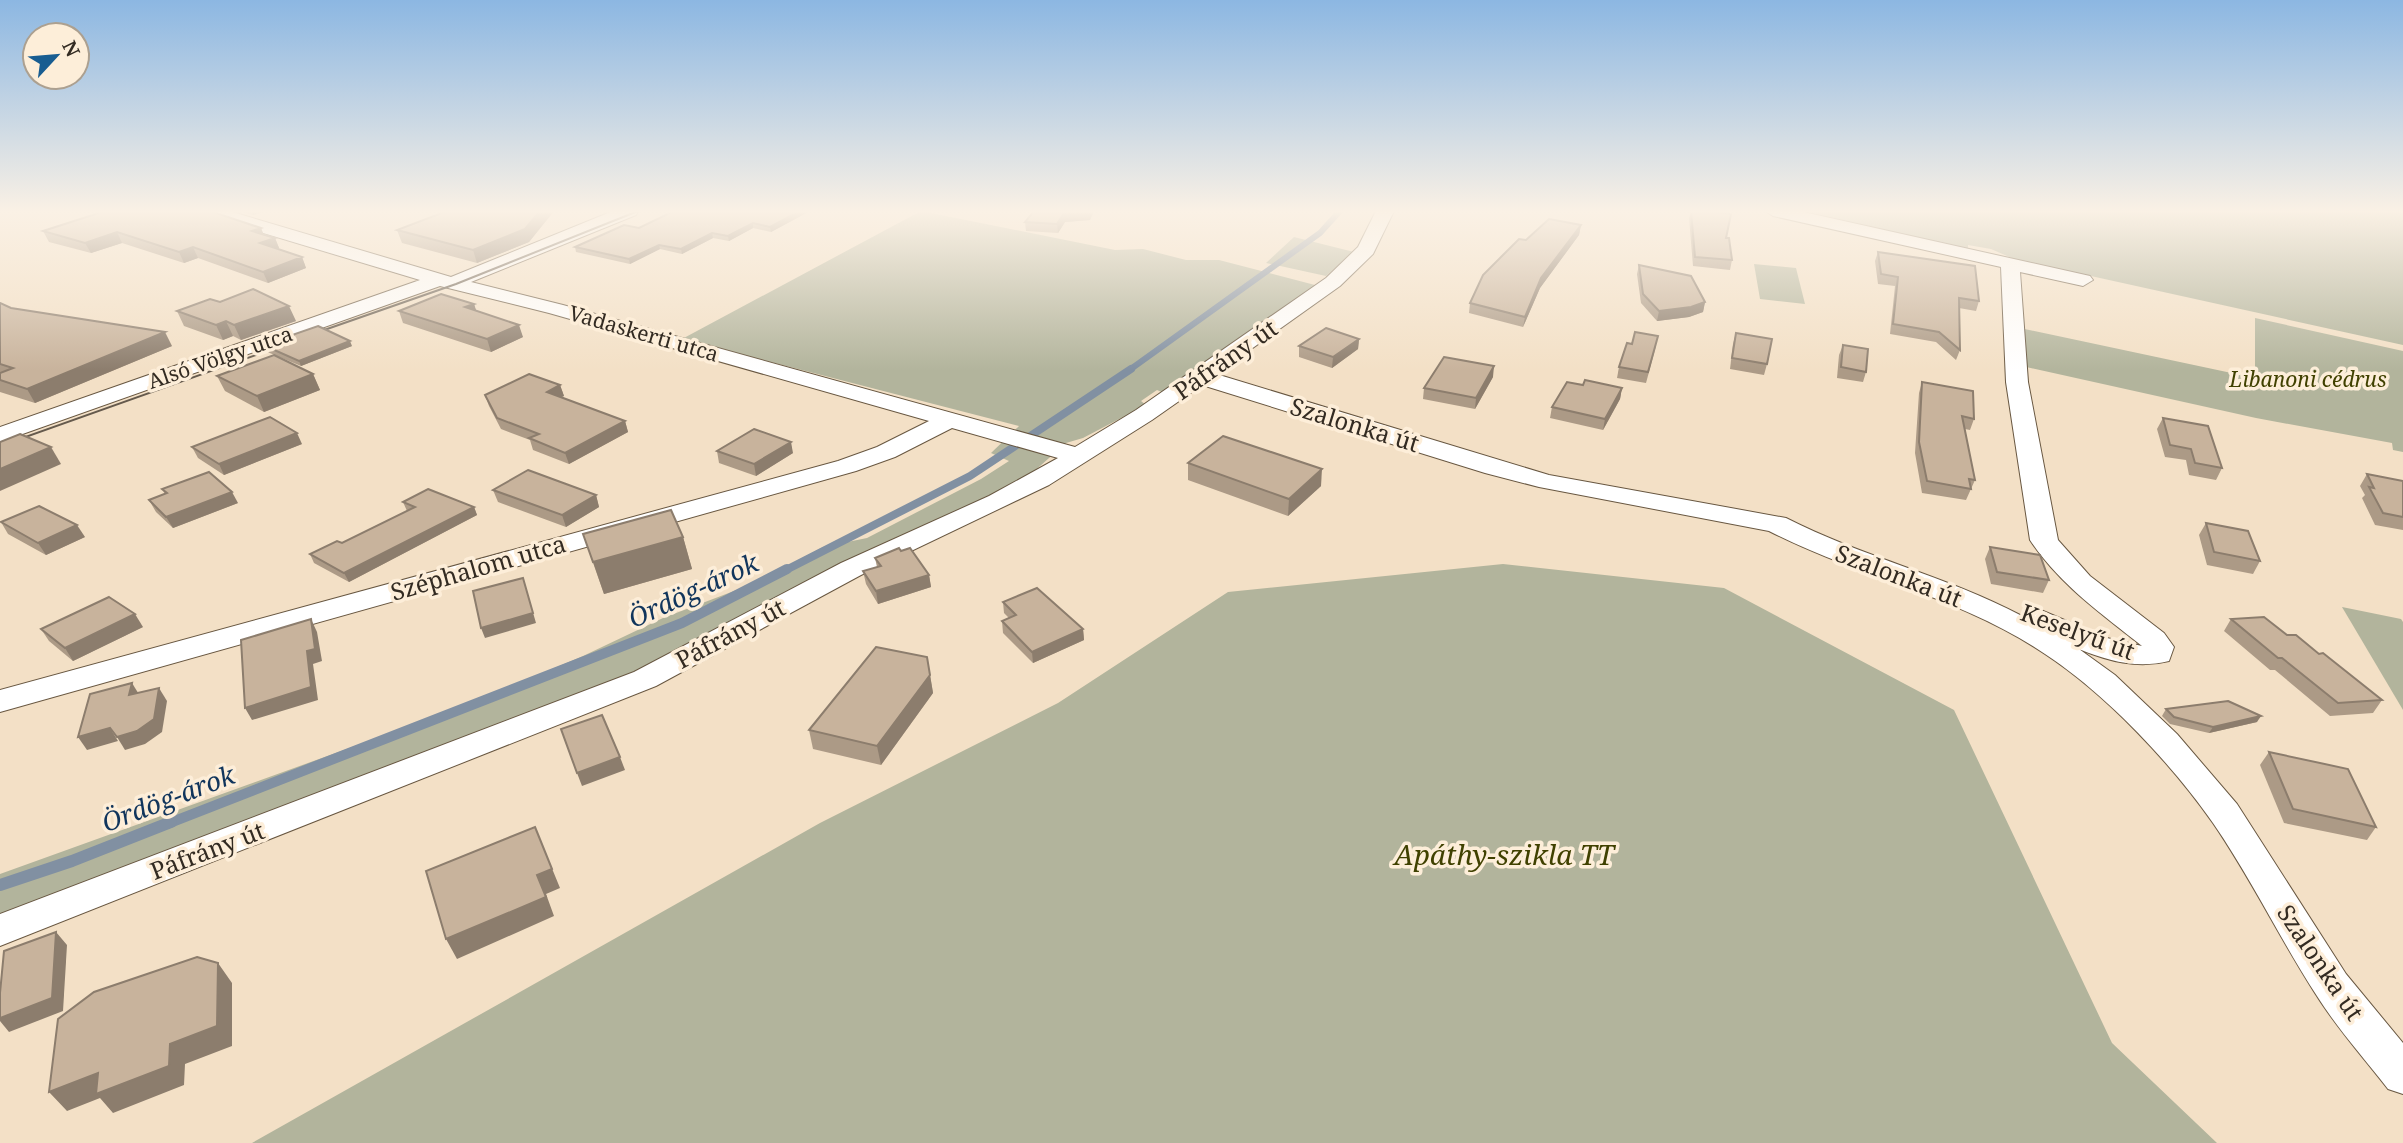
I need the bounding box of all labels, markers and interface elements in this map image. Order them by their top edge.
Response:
north arrow [21,21,91,91]
text: N [56,36,86,61]
street label: Vadaskerti utca [566,298,722,368]
street label: Páfrány út [1167,311,1283,407]
street label: Alsó Völgy utca [144,319,296,395]
park label: Libanoni cédrus [2228,365,2387,393]
street label: Szalonka út [1287,389,1423,459]
street label: Széphalom utca [387,526,569,608]
street label: Szalonka út [1831,536,1967,614]
water label: Ördög-árok [622,544,765,636]
street label: Páfrány út [669,590,791,676]
street label: Keselyű út [2016,595,2140,667]
water label: Ördög-árok [96,756,241,840]
street label: Páfrány út [145,813,269,887]
park label: Apáthy-szikla TT [1392,835,1617,873]
street label: Szalonka út [2270,898,2372,1026]

